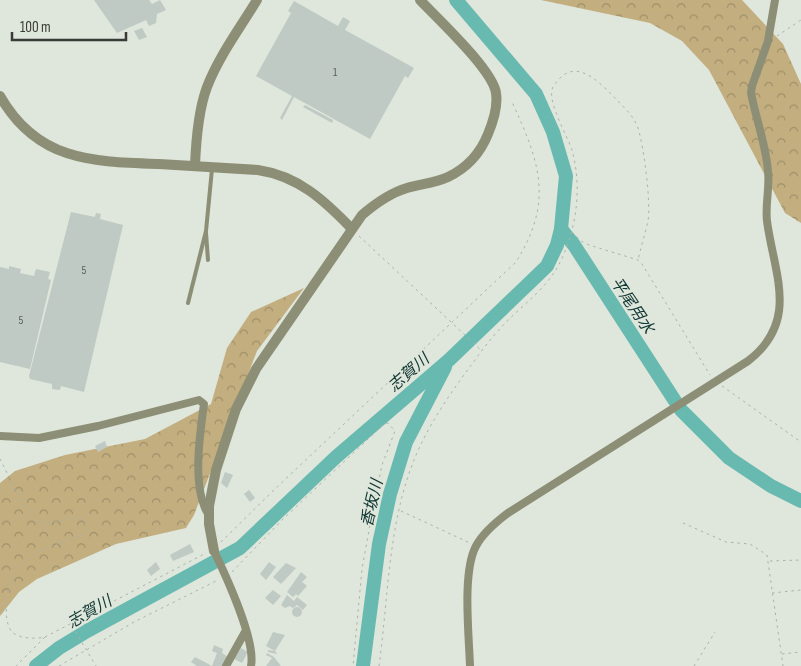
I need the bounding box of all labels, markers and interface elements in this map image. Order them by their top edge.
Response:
scale bar [12,10,126,42]
text: 100 m [20,18,51,37]
house number: 1 [333,65,338,80]
house number: 5 [82,263,87,278]
water label: 平尾用水 [606,274,659,339]
house number: 5 [19,313,24,328]
water label: 志賀川 [385,349,435,396]
water label: 香坂川 [358,476,388,529]
water label: 志賀川 [64,591,117,633]

